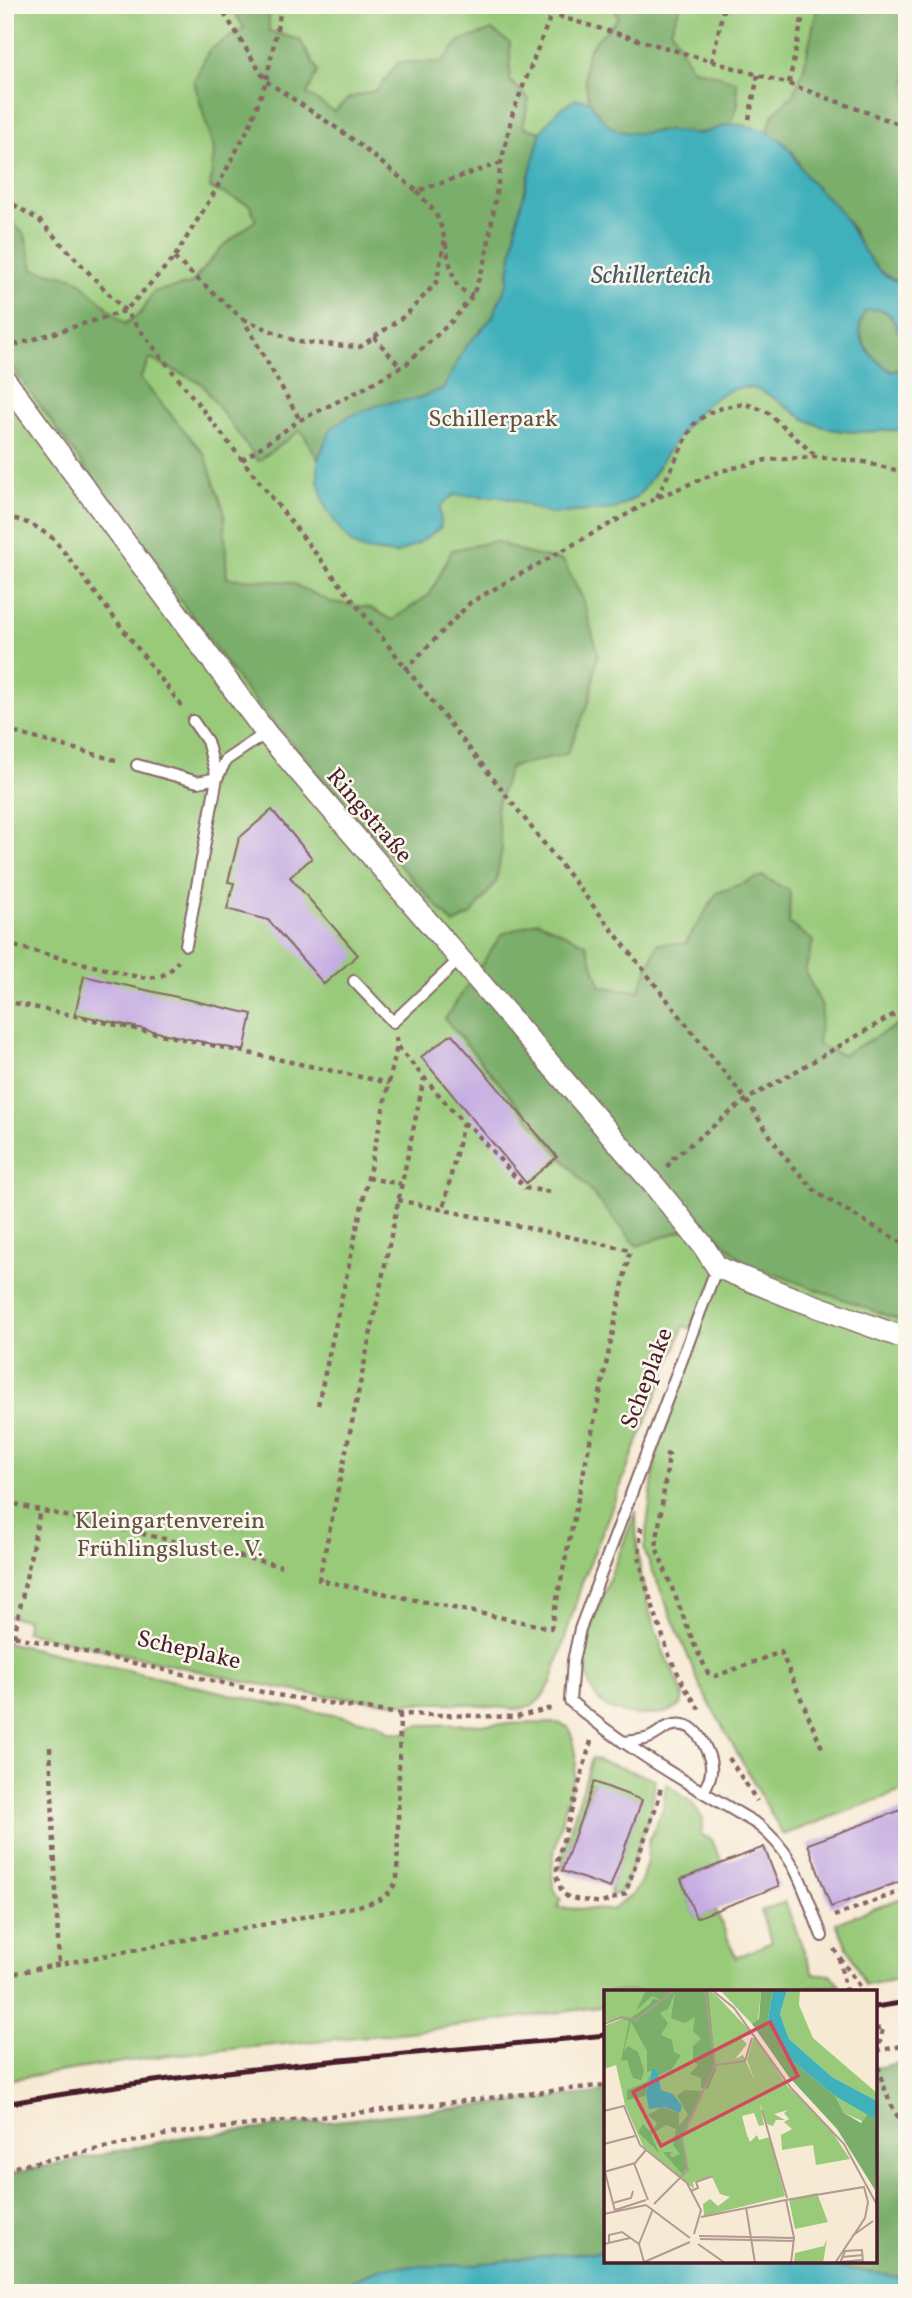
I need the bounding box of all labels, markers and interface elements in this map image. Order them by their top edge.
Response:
water label: Schillerteich [591,258,711,294]
park label: Schillerpark [428,403,558,437]
street label: Ringstraße [317,761,420,871]
street label: Scheplake [613,1323,683,1434]
park label: Kleingartenverein Frühlingslust e. V. [75,1505,265,1567]
street label: Scheplake [133,1622,244,1679]
inset map [604,1990,877,2263]

